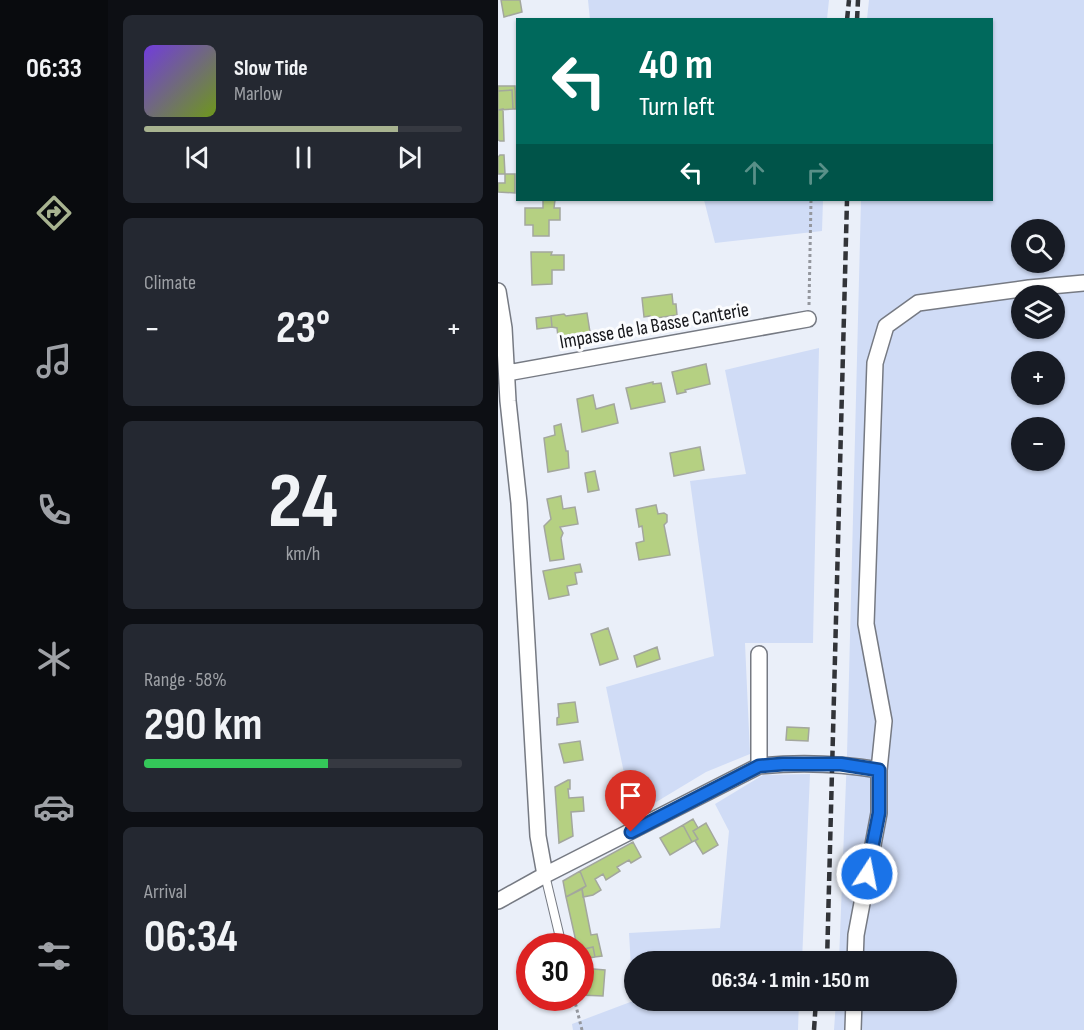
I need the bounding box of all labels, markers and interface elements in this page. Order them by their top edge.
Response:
text: 40 m [639,40,713,91]
icon: left [540,42,618,120]
text: 06:33 [26,53,82,85]
text: Slow Tide [234,55,308,82]
text: Marlow [234,82,282,106]
text: Turn left [639,91,715,123]
icon: previous [181,141,214,174]
icon: pause [287,141,320,174]
icon: next [393,141,426,174]
icon: left [675,156,708,189]
icon: ahead [738,156,771,189]
icon: right [801,156,834,189]
icon: directions [33,192,75,234]
map controls [1011,219,1065,471]
button: search [1011,219,1065,273]
text: Climate [144,271,196,295]
button: layers [1011,285,1065,339]
street label: Impasse de la Basse Canterie [558,298,751,354]
text: 23° [276,301,330,356]
text: − [144,309,160,349]
text: + [446,309,462,349]
icon: music [33,340,75,382]
button: + [1011,351,1065,405]
button: − [1011,417,1065,471]
text: 24 [268,456,338,549]
icon: phone [33,489,75,531]
text: km/h [286,542,320,566]
icon: climate [33,638,75,680]
text: Range · 58% [144,668,227,692]
text: 290 km [144,698,262,753]
pin [605,770,656,832]
icon: arrive [614,779,647,812]
icon: car [33,786,75,828]
position arrow [835,842,899,906]
text: Arrival [144,880,187,904]
text: 06:34 [144,910,238,965]
speed limit sign: 30 [516,933,594,1011]
icon: filters [33,935,75,977]
text: 06:34 · 1 min · 150 m [712,967,869,994]

